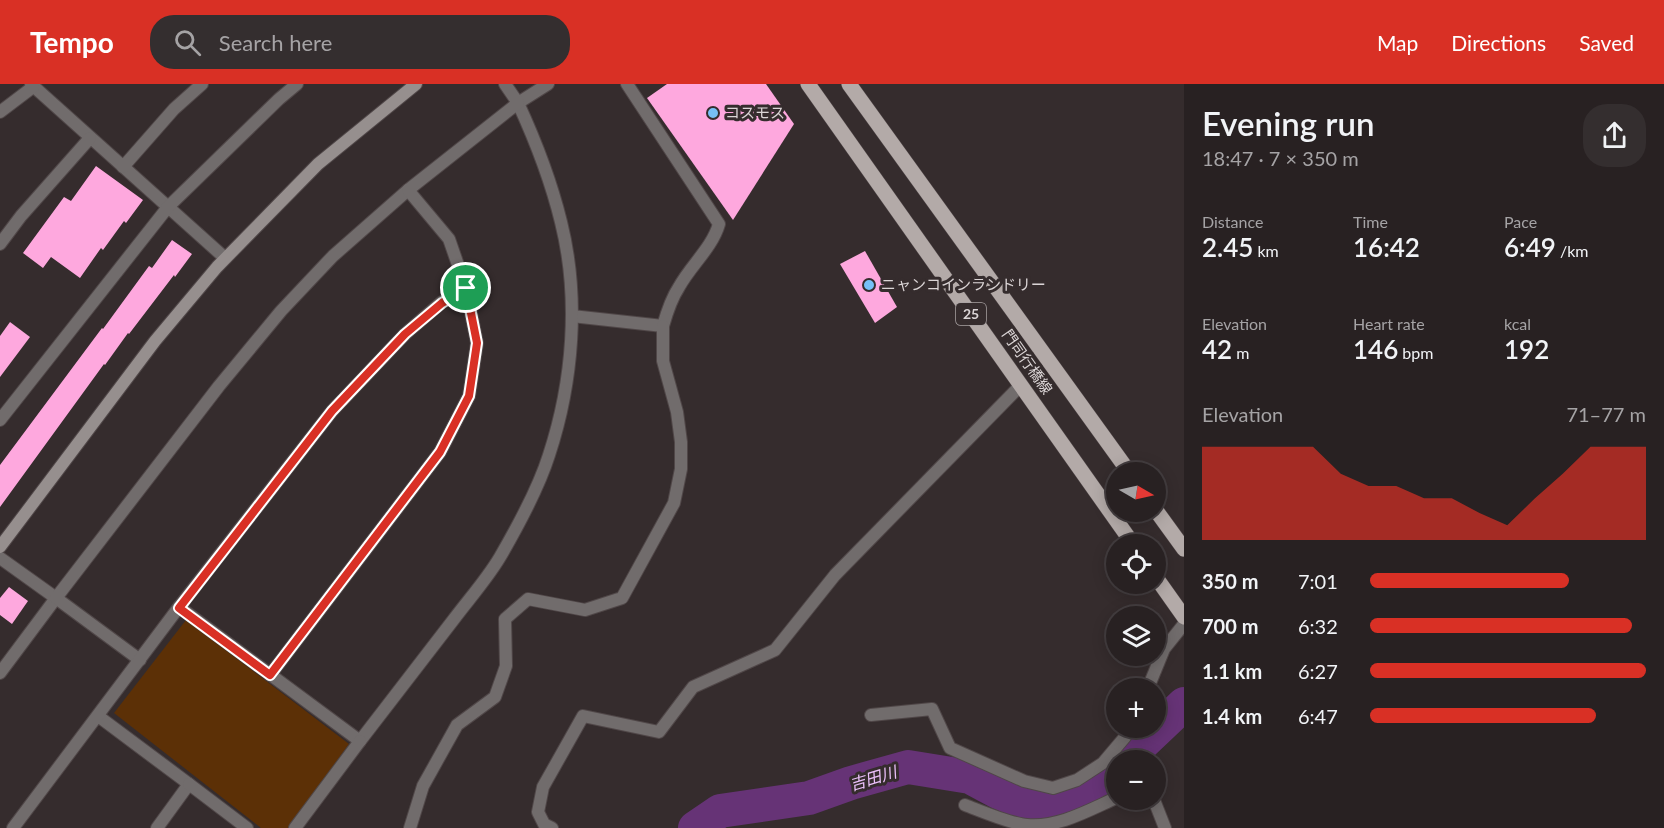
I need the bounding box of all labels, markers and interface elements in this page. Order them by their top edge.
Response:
search box [150,15,570,69]
text: Tempo [30,25,114,59]
icon: search [171,26,204,59]
text: Search here [219,29,332,56]
text: Map [1377,30,1418,55]
text: Directions [1451,30,1546,55]
text: Saved [1579,30,1634,55]
place label: コスモス [725,103,785,121]
text: Evening run [1202,103,1375,143]
button: share [1583,104,1646,167]
marker: コスモス [706,106,720,120]
text: 18:47 · 7 × 350 m [1202,146,1359,170]
text: Distance [1202,212,1263,231]
text: Time [1353,212,1388,231]
text: Pace [1504,212,1537,231]
text: 2.45 [1202,231,1253,263]
text: 16:42 [1353,231,1420,263]
text: 6:49 [1504,231,1556,263]
text: km [1253,241,1279,260]
text: /km [1556,241,1588,260]
pin [440,262,491,313]
icon: arrive [449,271,482,304]
place label: ニャンコインランドリー [881,275,1046,293]
marker: ニャンコインランドリー [862,278,876,292]
road number: 25 [956,303,986,325]
text: Elevation [1202,314,1267,333]
text: Heart rate [1353,314,1425,333]
text: kcal [1504,314,1531,333]
street label: 門司行橋線 [999,326,1057,397]
text: 42 [1202,333,1232,365]
text: 146 [1353,333,1398,365]
text: 192 [1504,333,1549,365]
text: m [1232,343,1249,362]
text: bpm [1398,343,1433,362]
text: Elevation [1202,402,1283,426]
text: 71–77 m [1566,402,1646,426]
north arrow [1106,462,1166,522]
map controls [1106,462,1166,810]
button: locate [1106,534,1166,594]
text: 350 m [1202,569,1258,593]
text: 7:01 [1298,569,1338,593]
button: layers [1106,606,1166,666]
text: 700 m [1202,614,1258,638]
text: 6:32 [1298,614,1338,638]
text: 1.1 km [1202,659,1262,683]
text: 6:27 [1298,659,1338,683]
button: + [1106,678,1166,738]
text: 1.4 km [1202,704,1262,728]
text: 6:47 [1298,704,1338,728]
button: − [1106,750,1166,810]
water label: 吉田川 [847,761,900,794]

